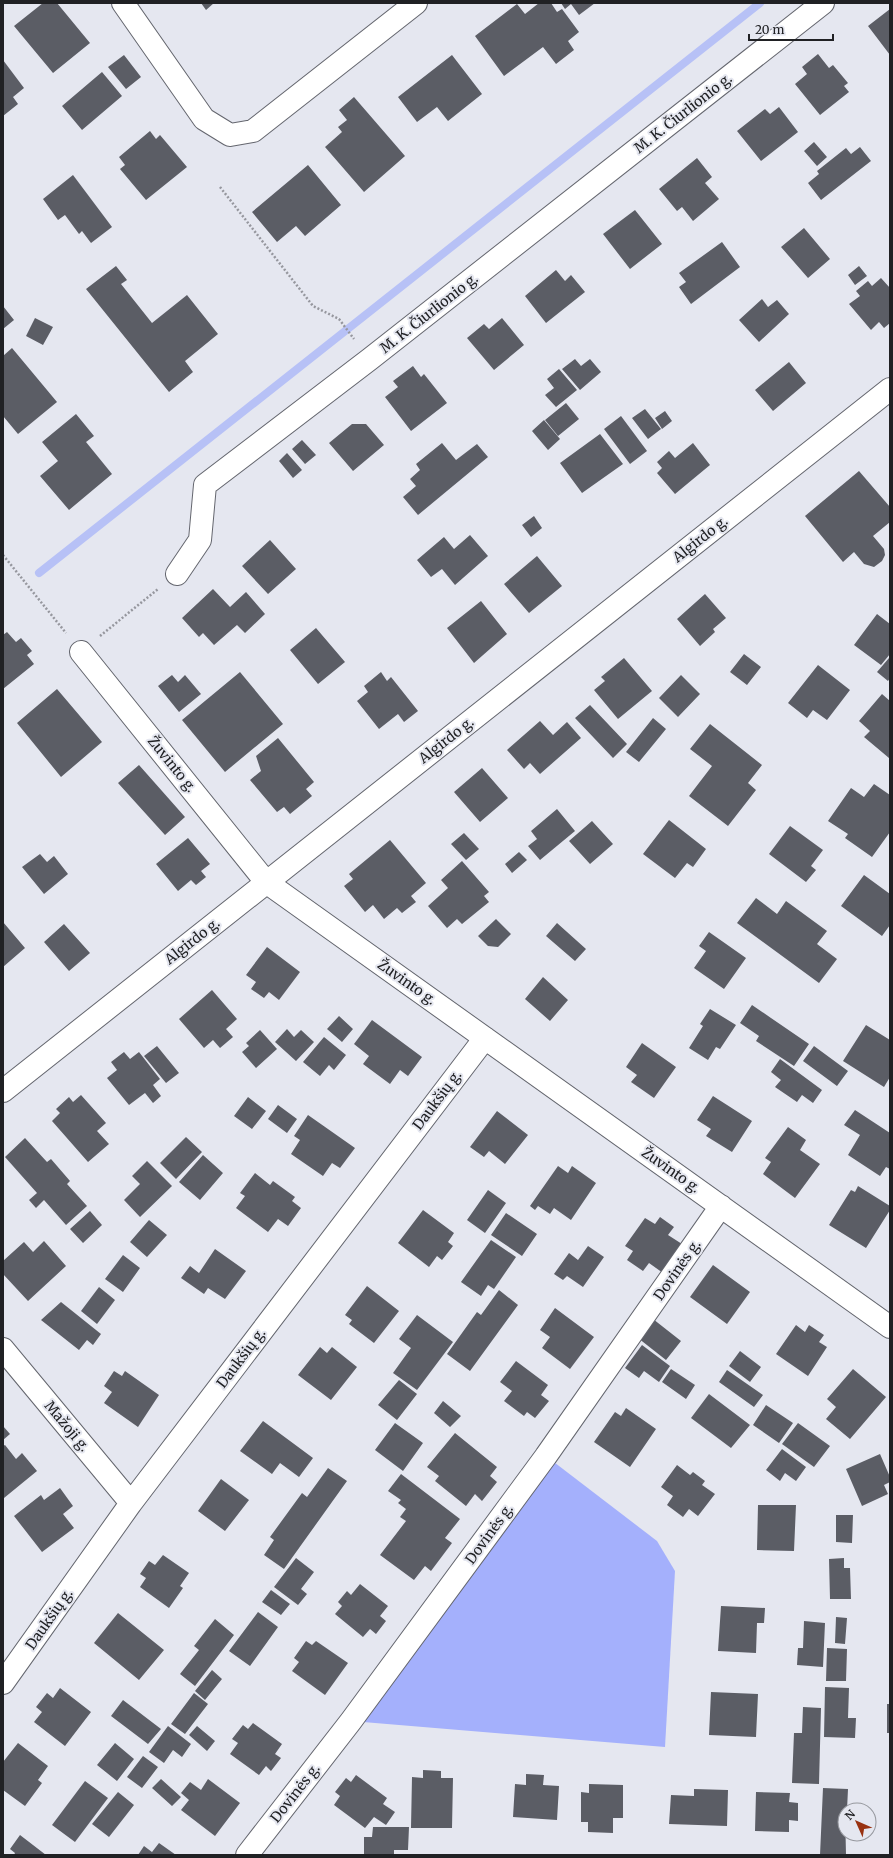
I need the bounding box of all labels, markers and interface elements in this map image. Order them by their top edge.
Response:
scale bar [749,16,833,42]
text: 20 m [755,22,784,37]
street label: M. K. Čiurlionio g. [630,69,736,157]
street label: M. K. Čiurlionio g. [376,269,482,357]
street label: Algirdo g. [668,512,731,567]
street label: Algirdo g. [414,713,477,768]
street label: Žuvinto g. [144,732,200,796]
street label: Algirdo g. [160,914,223,969]
street label: Žuvinto g. [374,955,440,1009]
street label: Daukšių g. [409,1066,465,1134]
street label: Žuvinto g. [638,1143,704,1197]
street label: Dovinės g. [650,1236,704,1304]
street label: Daukšių g. [213,1324,269,1392]
street label: Mažoji g. [41,1397,93,1455]
street label: Dovinės g. [461,1500,517,1568]
street label: Daukšių g. [21,1585,77,1653]
street label: Dovinės g. [266,1760,324,1826]
north arrow [837,1802,877,1842]
text: N [842,1807,858,1823]

